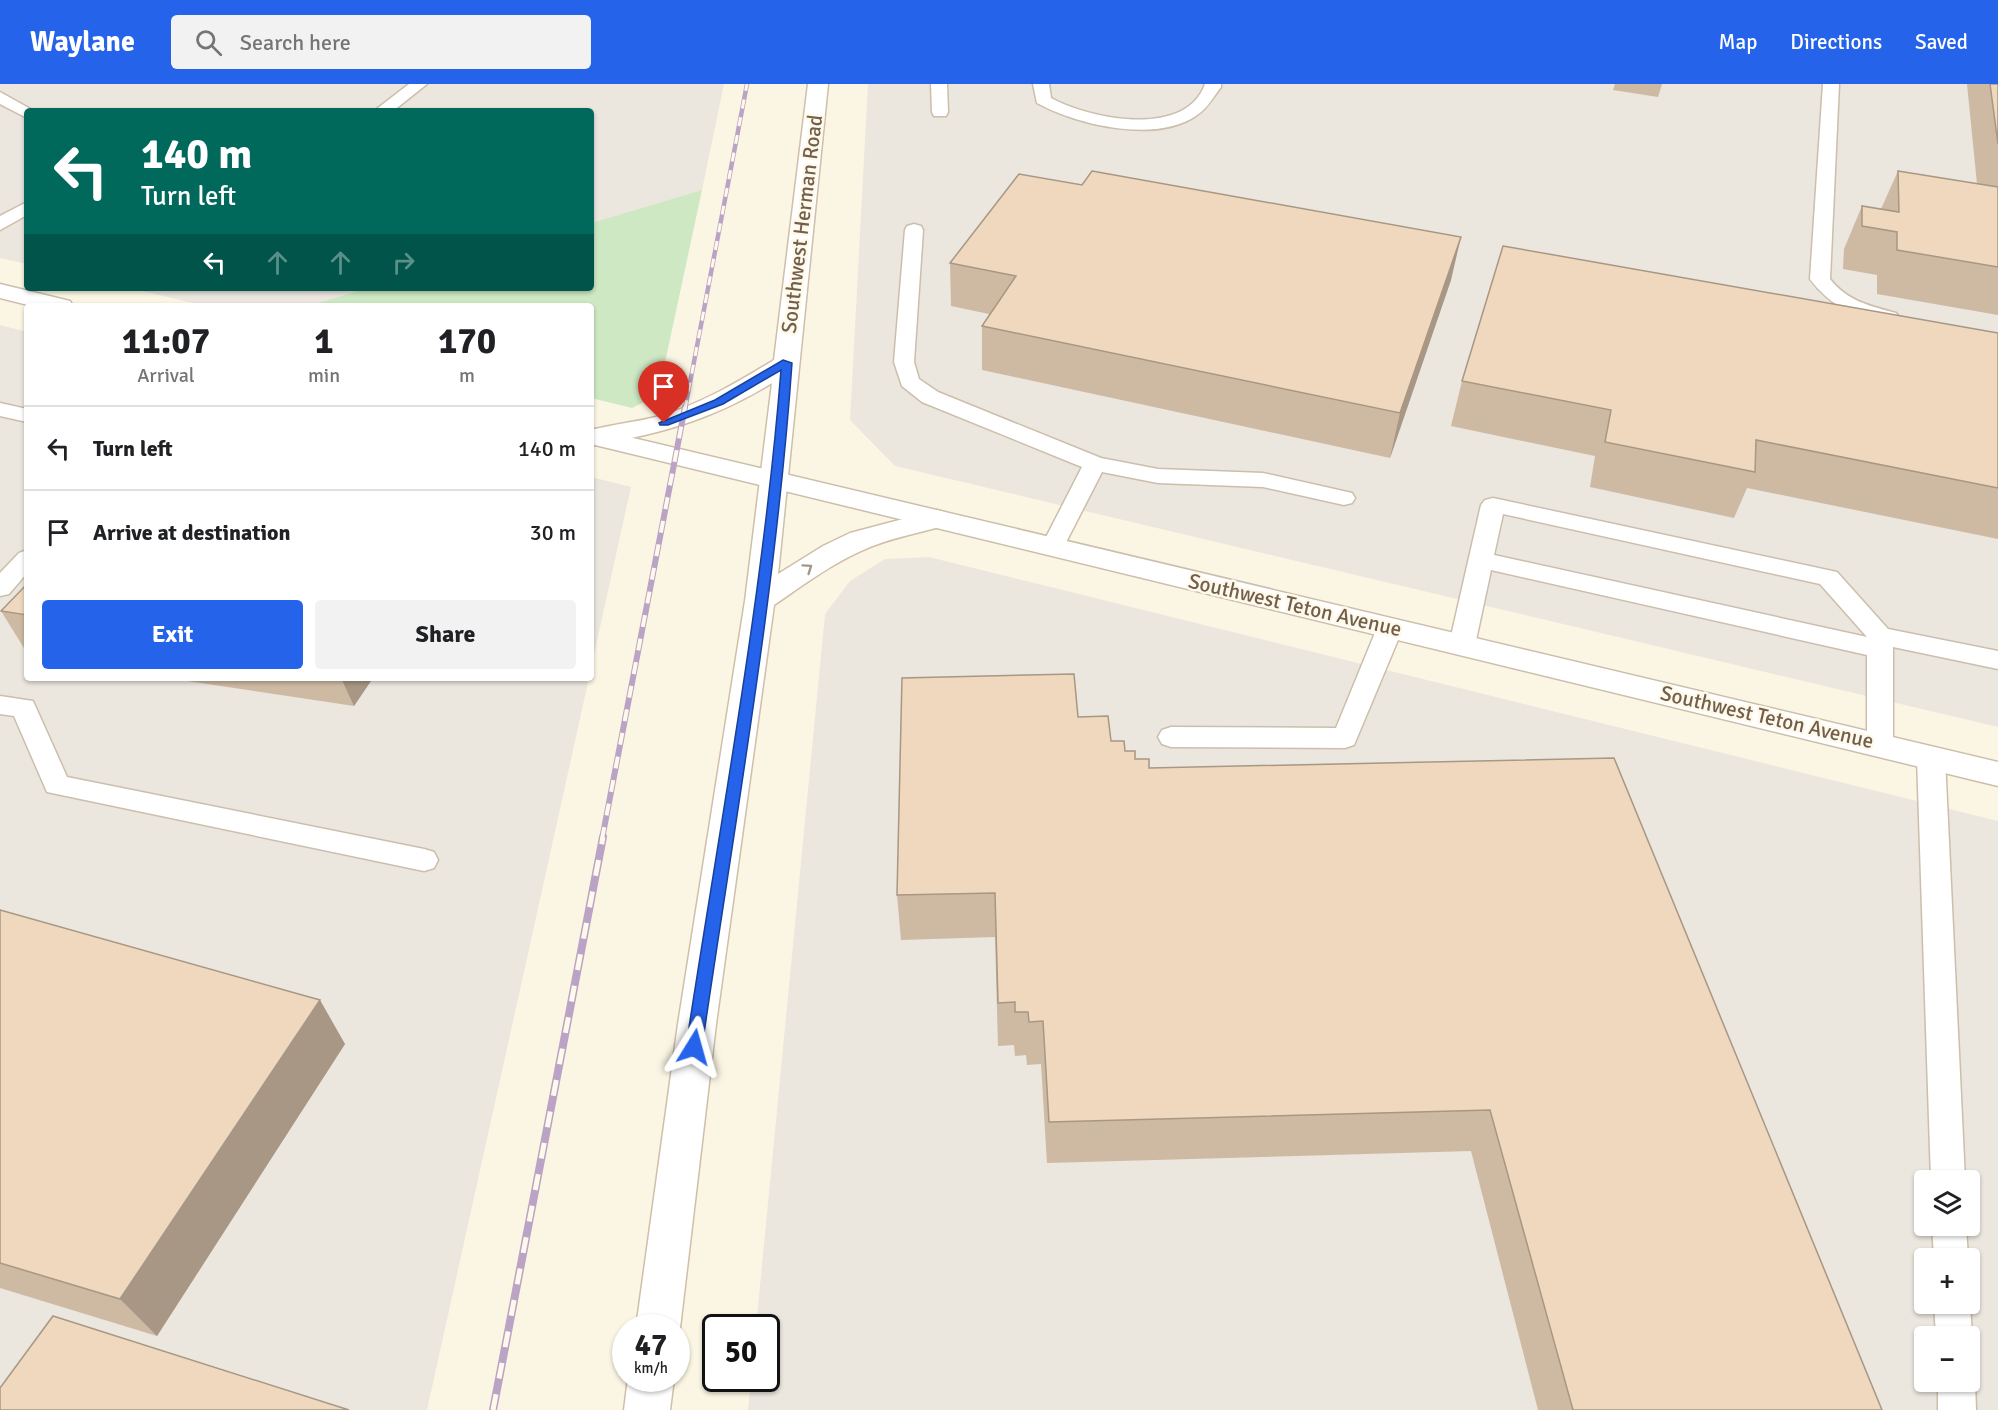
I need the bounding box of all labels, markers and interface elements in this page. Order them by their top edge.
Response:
search box [171,15,591,69]
text: Waylane [30,25,135,59]
icon: search [192,26,225,59]
text: Search here [240,29,351,56]
text: Map [1719,29,1757,55]
text: Directions [1790,29,1882,55]
text: Saved [1915,29,1968,55]
street label: Southwest Herman Road [776,113,828,335]
text: 140 m [141,129,252,180]
icon: left [42,132,120,210]
text: Turn left [141,180,236,213]
icon: left [198,246,231,279]
icon: ahead [261,246,294,279]
icon: ahead [324,246,357,279]
icon: right [387,246,420,279]
text: 11:07 [122,319,210,364]
text: 1 [314,319,334,364]
text: 170 [438,319,496,364]
pin [638,361,689,423]
text: Arrival [137,363,195,388]
text: min [308,363,340,388]
text: m [459,363,475,388]
icon: arrive [647,370,680,403]
icon: left [42,432,75,465]
text: Turn left [93,435,173,462]
text: 140 m [518,435,576,462]
icon: arrive [42,516,75,549]
text: Arrive at destination [93,519,290,546]
text: 30 m [530,519,576,546]
one-way arrow [802,564,813,575]
street label: Southwest Teton Avenue [1186,568,1404,642]
button: Exit [42,600,303,669]
button: Share [315,600,576,669]
street label: Southwest Teton Avenue [1658,680,1876,754]
position arrow [662,1015,726,1079]
map controls [1914,1170,1980,1392]
button: layers [1914,1170,1980,1236]
button: + [1914,1248,1980,1314]
speed limit sign: 50 [702,1314,780,1392]
button: − [1914,1326,1980,1392]
text: 47 [635,1327,667,1364]
text: km/h [634,1359,668,1377]

